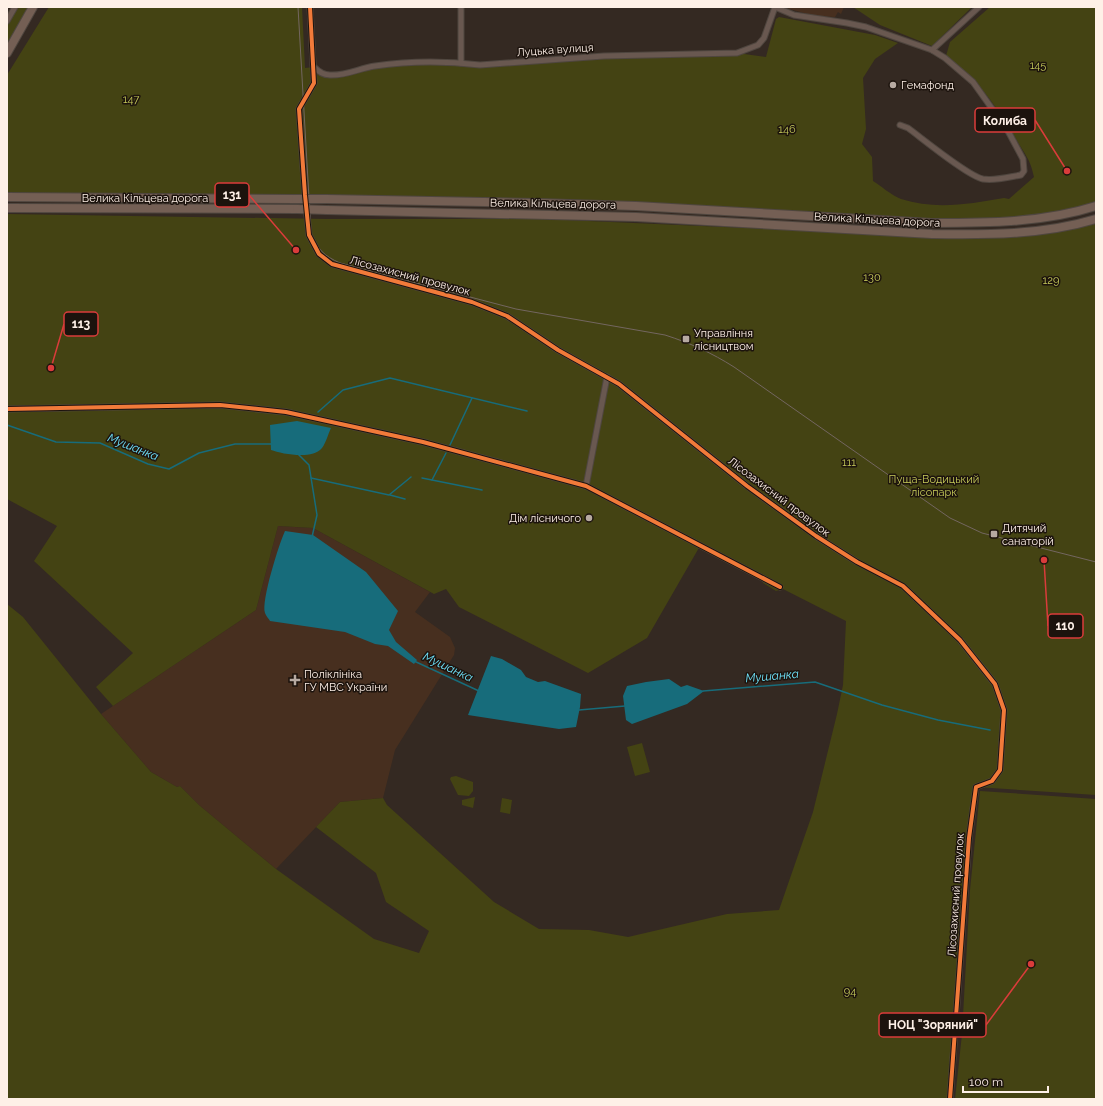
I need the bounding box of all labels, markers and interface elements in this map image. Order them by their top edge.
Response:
street label: Луцька вулиця [516,41,594,59]
park label: 145 [1030,59,1046,72]
place label: Гемафонд [901,79,954,92]
marker: Гемафонд [888,80,898,90]
park label: 147 [123,93,139,106]
callout: Колиба [975,108,1035,132]
text: Колиба [983,114,1027,128]
park label: 146 [778,123,796,136]
callout: 131 [215,183,249,207]
text: 131 [223,188,241,202]
street label: Велика Кільцева дорога [82,192,208,205]
street label: Велика Кільцева дорога [490,196,616,212]
street label: Велика Кільцева дорога [814,210,940,230]
street label: Лісозахисний провулок [348,254,472,298]
park label: 130 [863,271,881,284]
park label: 129 [1043,274,1059,287]
callout: 113 [64,312,98,336]
text: 113 [72,317,91,331]
place label: Управління лісництвом [694,327,753,353]
marker: Управління лісництвом [681,334,691,344]
water label: Мушанка [106,430,160,464]
street label: Лісозахисний провулок [725,454,833,540]
park label: 111 [842,456,856,469]
park label: Пуща-Водицький лісопарк [889,473,979,499]
place label: Дім лісничого [509,512,581,525]
marker: Дім лісничого [584,513,594,523]
place label: Дитячий санаторій [1002,522,1054,548]
marker: Дитячий санаторій [989,529,999,539]
callout: 110 [1048,614,1083,638]
text: 110 [1055,619,1075,633]
water label: Мушанка [421,649,475,685]
water label: Мушанка [745,667,799,685]
place label: Поліклініка ГУ МВС України [304,668,387,694]
marker: Поліклініка ГУ МВС України [289,674,301,686]
street label: Лісозахисний провулок [945,832,967,957]
park label: 94 [844,985,856,998]
callout: НОЦ "Зоряний" [879,1013,986,1037]
text: НОЦ "Зоряний" [888,1018,978,1032]
scale bar [963,1068,1048,1094]
text: 100 m [969,1075,1003,1089]

